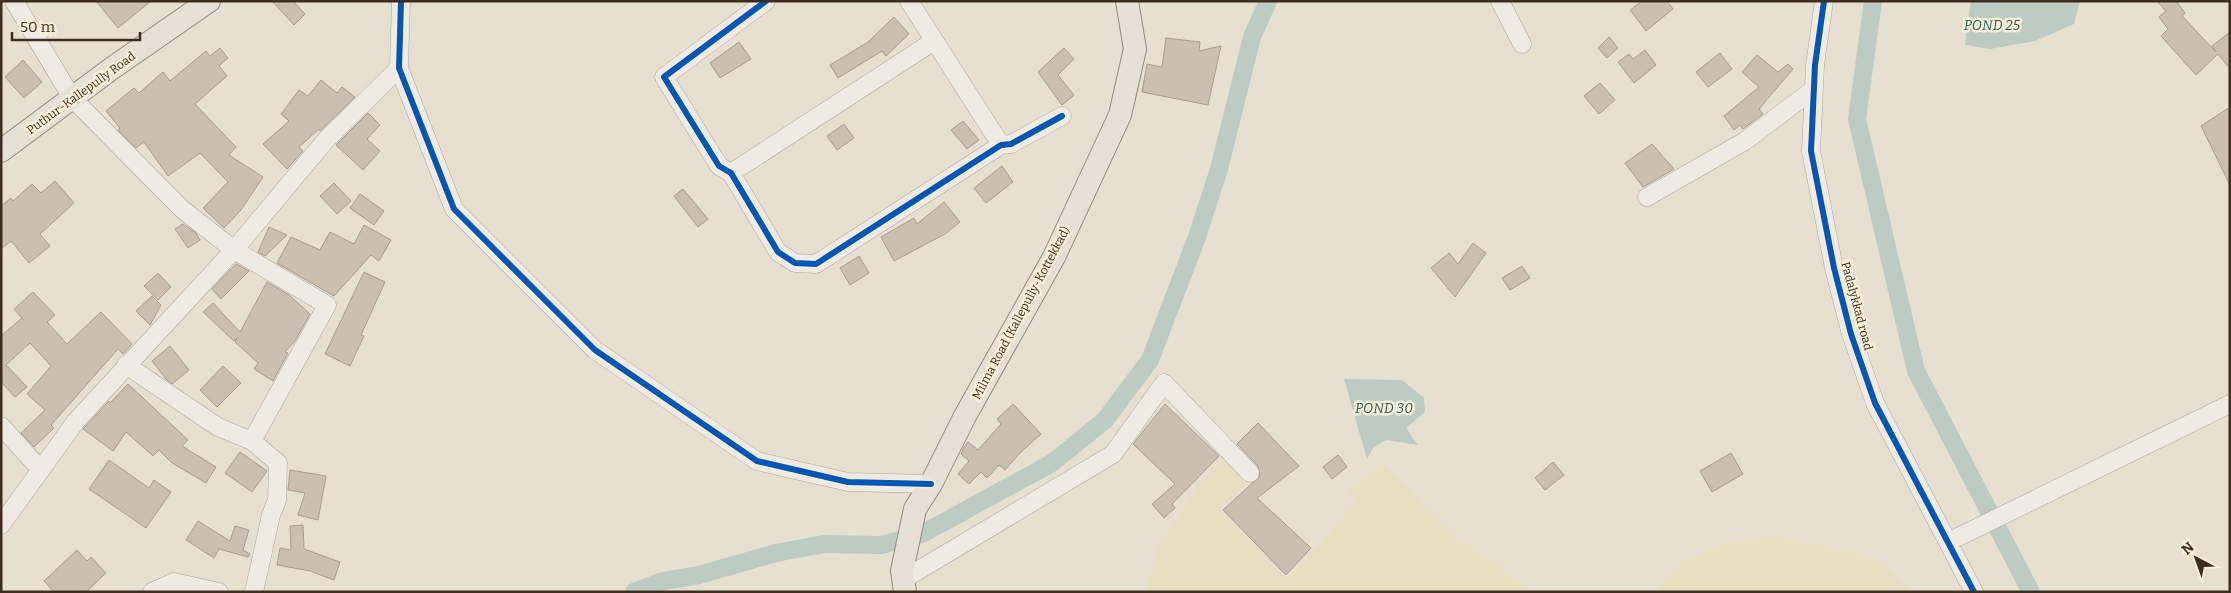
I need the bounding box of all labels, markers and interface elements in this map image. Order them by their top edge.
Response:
scale bar [12,10,140,42]
water label: POND 25 [1964,17,2021,34]
text: 50 m [20,18,56,36]
street label: Puthur-Kallepully Road [24,49,138,137]
street label: Milma Road (Kallepully-Kottekkad) [968,223,1073,402]
street label: Padalykkad road [1838,260,1876,352]
water label: POND 30 [1355,400,1413,417]
north arrow [2171,533,2221,583]
text: N [2178,538,2198,559]

